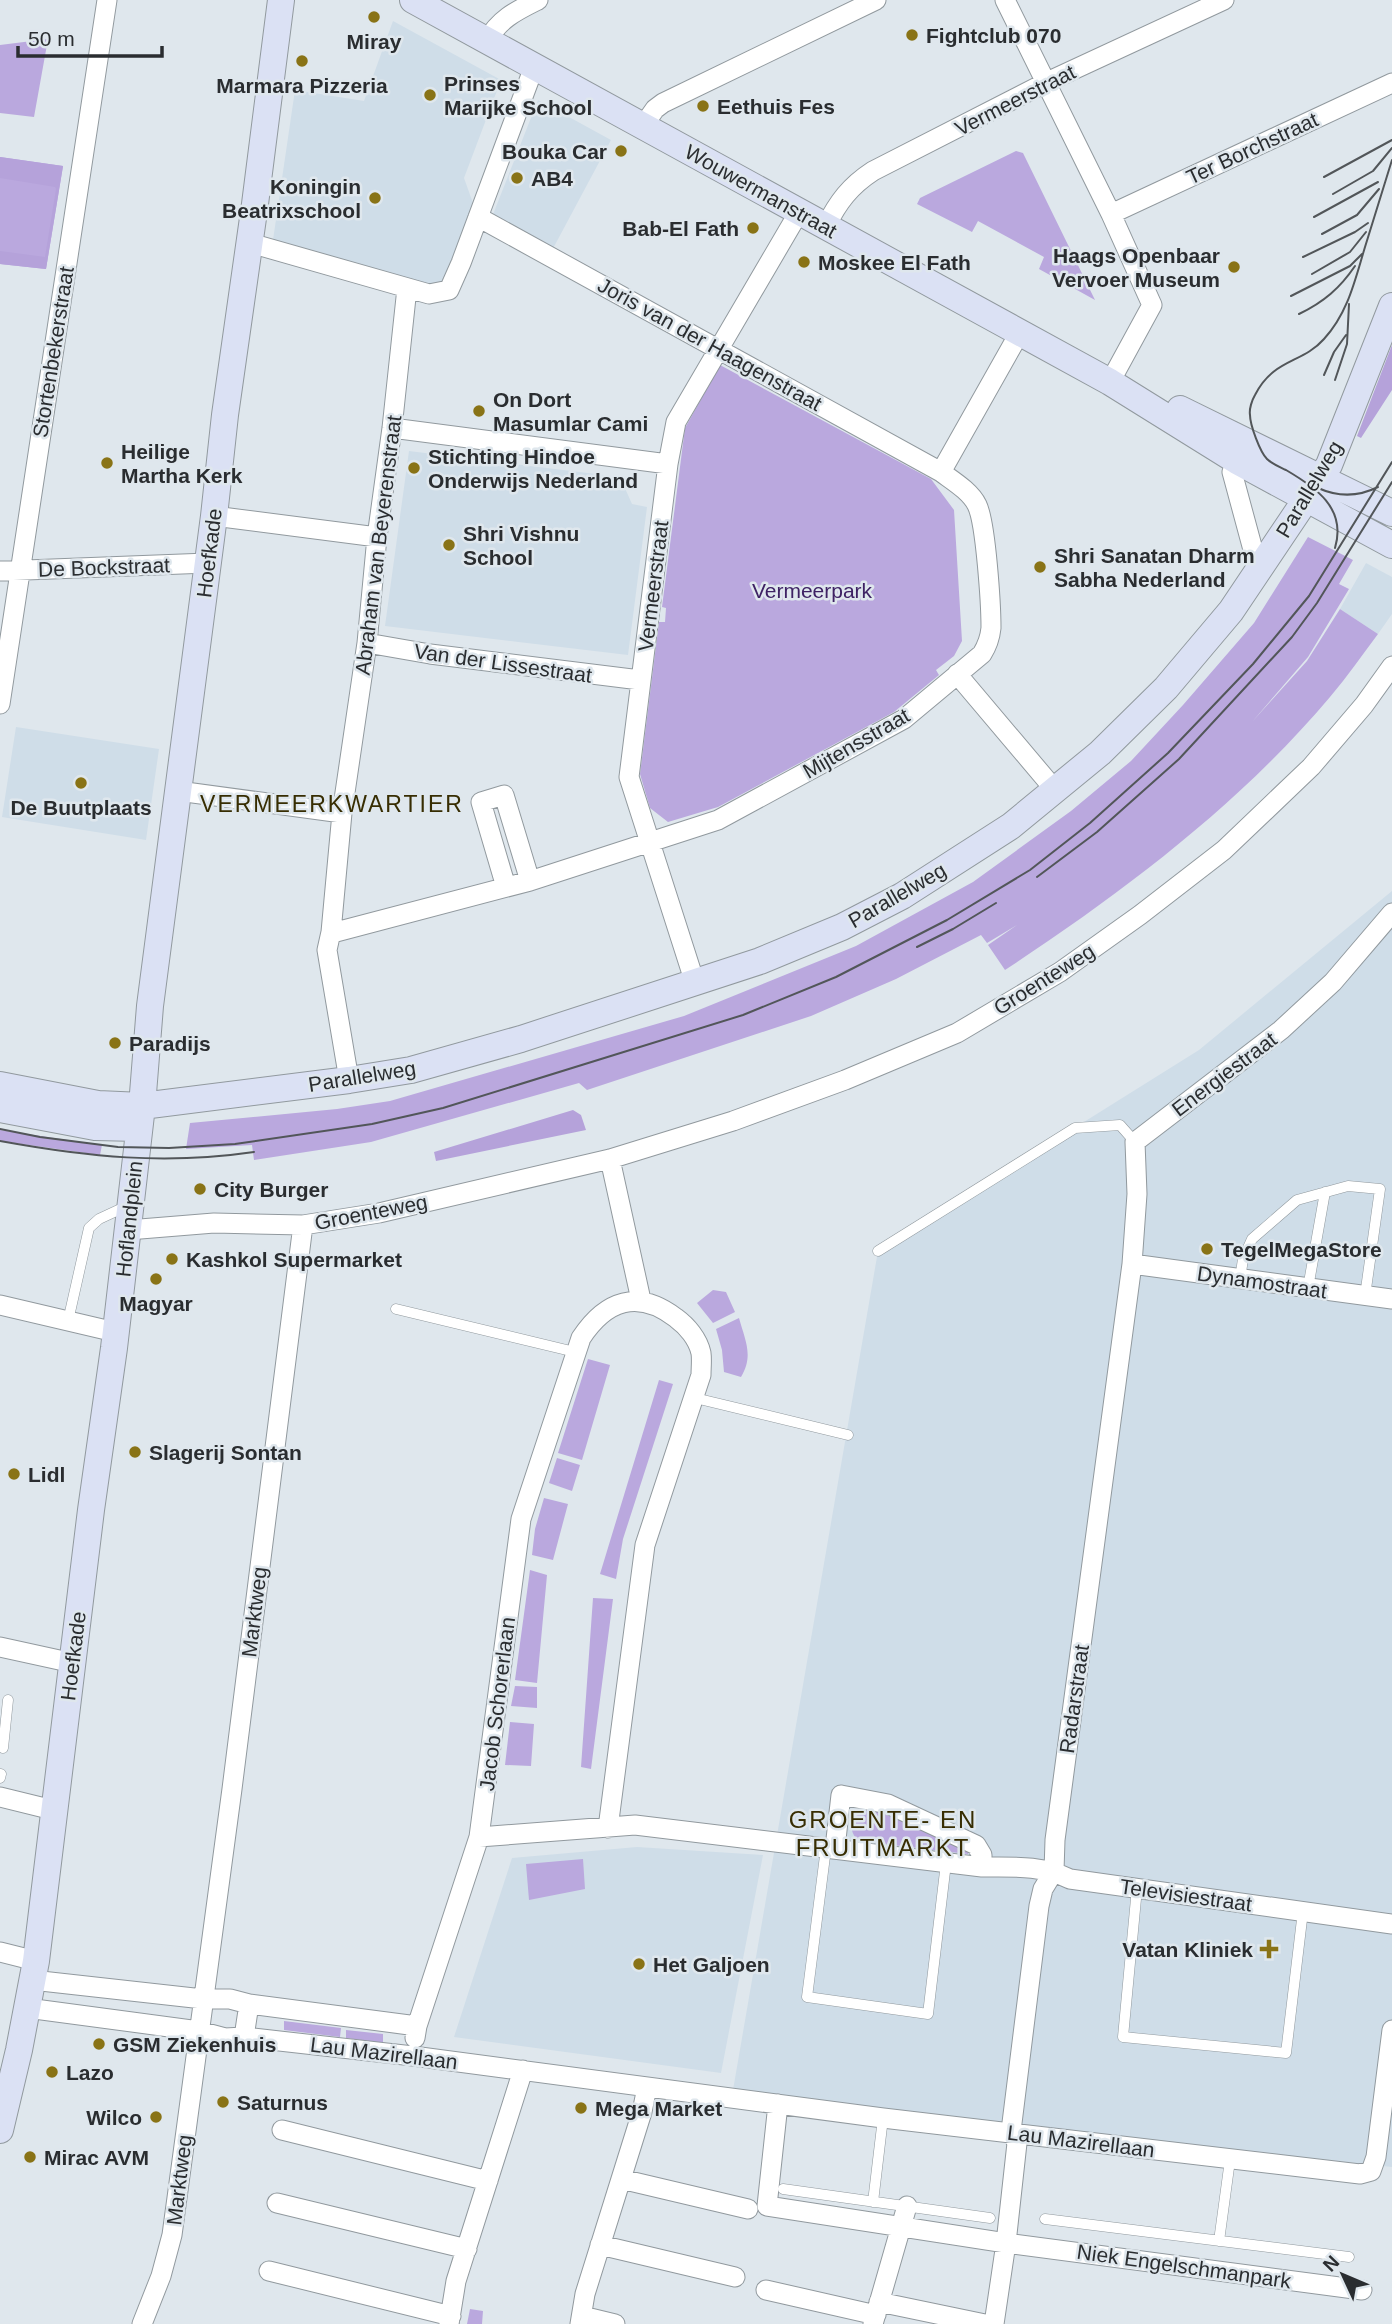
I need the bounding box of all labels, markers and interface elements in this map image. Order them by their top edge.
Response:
marker: Miray [366,9,382,25]
scale bar [18,14,161,58]
place label: Fightclub 070 [926,24,1061,47]
text: 50 m [28,27,75,50]
marker: Fightclub 070 [904,27,920,43]
place label: Miray [347,30,402,53]
marker: Marmara Pizzeria [294,53,310,69]
street label: Vermeerstraat [951,60,1079,140]
place label: Prinses Marijke School [444,72,592,119]
place label: Marmara Pizzeria [216,74,388,97]
marker: Prinses Marijke School [422,87,438,103]
place label: Eethuis Fes [717,95,835,118]
marker: Eethuis Fes [695,98,711,114]
street label: Ter Borchstraat [1183,107,1322,189]
place label: Bouka Car [502,140,607,163]
street label: Wouwermanstraat [681,140,841,242]
marker: Bouka Car [613,143,629,159]
place label: AB4 [531,167,573,190]
marker: AB4 [509,170,525,186]
place label: Koningin Beatrixschool [222,175,361,222]
marker: Koningin Beatrixschool [367,190,383,206]
place label: Bab-El Fath [622,217,739,240]
marker: Bab-El Fath [745,220,761,236]
place label: Haags Openbaar Vervoer Museum [1052,244,1220,291]
place label: Moskee El Fath [818,251,971,274]
marker: Moskee El Fath [796,254,812,270]
marker: Haags Openbaar Vervoer Museum [1226,259,1242,275]
street label: Stortenbekerstraat [28,265,78,439]
street label: Joris van der Haagenstraat [594,273,826,415]
place label: On Dort Masumlar Cami [493,388,648,435]
marker: On Dort Masumlar Cami [471,403,487,419]
street label: Abraham van Beyerenstraat [351,414,405,676]
street label: Parallelweg [1271,437,1347,541]
place label: Heilige Martha Kerk [121,440,243,487]
place label: Stichting Hindoe Onderwijs Nederland [428,445,638,492]
marker: Heilige Martha Kerk [99,455,115,471]
marker: Stichting Hindoe Onderwijs Nederland [406,460,422,476]
street label: Hoefkade [192,507,226,599]
street label: Vermeerstraat [634,519,672,653]
place label: Shri Vishnu School [463,522,579,569]
marker: Shri Vishnu School [441,537,457,553]
place label: Shri Sanatan Dharm Sabha Nederland [1054,544,1255,591]
street label: De Bockstraat [38,553,170,581]
marker: Shri Sanatan Dharm Sabha Nederland [1032,559,1048,575]
park label: Vermeerpark [752,579,873,602]
street label: Van der Lissestraat [413,639,594,687]
street label: Mijtensstraat [799,703,913,783]
marker: De Buutplaats [73,775,89,791]
district label: VERMEERKWARTIER [200,791,464,817]
place label: De Buutplaats [10,796,152,819]
street label: Parallelweg [844,858,950,932]
street label: Groenteweg [989,939,1099,1019]
street label: Energiestraat [1167,1027,1281,1121]
place label: Paradijs [129,1032,211,1055]
marker: Paradijs [107,1035,123,1051]
street label: Parallelweg [307,1056,417,1096]
street label: Hoflandplein [111,1160,147,1278]
place label: City Burger [214,1178,328,1201]
marker: City Burger [192,1181,208,1197]
street label: Groenteweg [313,1190,429,1234]
place label: TegelMegaStore [1221,1238,1382,1261]
marker: TegelMegaStore [1199,1241,1215,1257]
place label: Kashkol Supermarket [186,1248,402,1271]
marker: Kashkol Supermarket [164,1251,180,1267]
street label: Dynamostraat [1196,1262,1328,1303]
marker: Magyar [148,1271,164,1287]
place label: Magyar [119,1292,193,1315]
place label: Slagerij Sontan [149,1441,302,1464]
marker: Slagerij Sontan [127,1444,143,1460]
place label: Lidl [28,1463,65,1486]
marker: Lidl [6,1466,22,1482]
street label: Marktweg [237,1565,271,1659]
street label: Hoefkade [56,1610,90,1702]
street label: Jacob Schorerlaan [475,1616,519,1792]
street label: Radarstraat [1055,1643,1093,1755]
district label: GROENTE- EN FRUITMARKT [789,1806,977,1861]
street label: Televisiestraat [1119,1874,1254,1916]
place label: Vatan Kliniek [1122,1938,1253,1961]
marker: Vatan Kliniek [1259,1939,1279,1959]
place label: Het Galjoen [653,1953,770,1976]
marker: Het Galjoen [631,1956,647,1972]
place label: GSM Ziekenhuis [113,2033,276,2056]
street label: Lau Mazirellaan [309,2033,459,2073]
marker: GSM Ziekenhuis [91,2036,107,2052]
place label: Lazo [66,2061,114,2084]
marker: Lazo [44,2064,60,2080]
place label: Saturnus [237,2091,328,2114]
marker: Saturnus [215,2094,231,2110]
place label: Mega Market [595,2097,722,2120]
marker: Mega Market [573,2100,589,2116]
place label: Wilco [86,2106,142,2129]
marker: Wilco [148,2109,164,2125]
street label: Lau Mazirellaan [1006,2121,1156,2161]
street label: Marktweg [162,2133,196,2227]
place label: Mirac AVM [44,2146,149,2169]
marker: Mirac AVM [22,2149,38,2165]
street label: Niek Engelschmanpark [1075,2240,1293,2292]
north arrow [1308,2240,1378,2310]
text: N [1319,2251,1343,2276]

